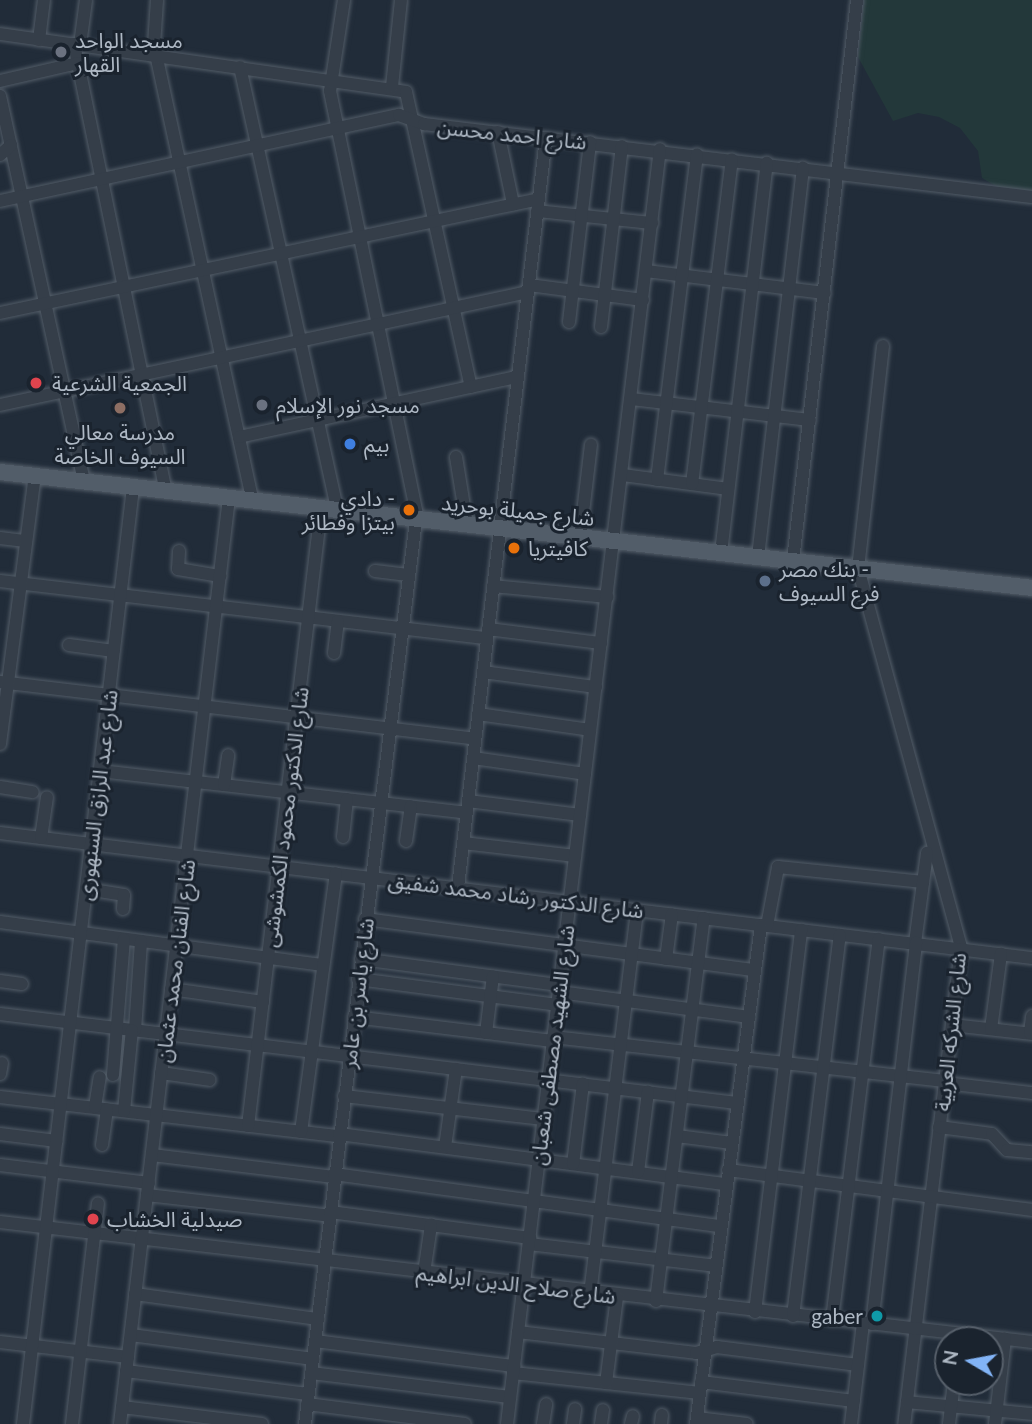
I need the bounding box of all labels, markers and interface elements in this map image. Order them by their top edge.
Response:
place label: مسجد الواحد القهار [75,27,183,77]
marker: مسجد الواحد القهار [53,44,69,60]
street label: شارع احمد محسن [436,114,588,154]
place label: الجمعية الشرعية [52,370,187,396]
marker: الجمعية الشرعية [26,373,46,393]
place label: مسجد نور الإسلام [276,392,420,418]
marker: مسجد نور الإسلام [254,397,270,413]
marker: مدرسة معالي السيوف الخاصة [112,400,128,416]
place label: مدرسة معالي السيوف الخاصة [54,419,186,469]
place label: بيم [364,431,389,457]
marker: بيم [342,436,358,452]
place label: دادي - بيتزا وفطائر [302,485,395,535]
street label: شارع جميلة بوحريد [440,489,596,531]
marker: دادي - بيتزا وفطائر [401,502,417,518]
place label: كافيتريا [528,535,588,561]
marker: كافيتريا [506,540,522,556]
place label: بنك مصر - فرع السيوف [779,556,879,606]
marker: بنك مصر - فرع السيوف [757,573,773,589]
street label: شارع الدكتور محمود الكمشوشى [257,685,313,949]
street label: شارع عبد الرازق السنهورى [72,688,122,902]
street label: شارع الفنان محمد عثمان [150,858,200,1064]
street label: شارع الدكتور رشاد محمد شفيق [387,867,645,923]
street label: شارع ياسر بن عامر [335,916,379,1070]
street label: شارع الشهيد مصطفى شعبان [525,923,579,1167]
street label: شارع الشركه العربية [929,952,971,1112]
place label: صيدلية الخشاب [107,1206,242,1232]
marker: صيدلية الخشاب [85,1211,101,1227]
street label: شارع صلاح الدين ابراهيم [415,1259,617,1309]
place label: gaber [811,1303,863,1329]
marker: gaber [869,1308,885,1324]
north arrow [934,1326,1004,1396]
text: N [937,1348,962,1367]

